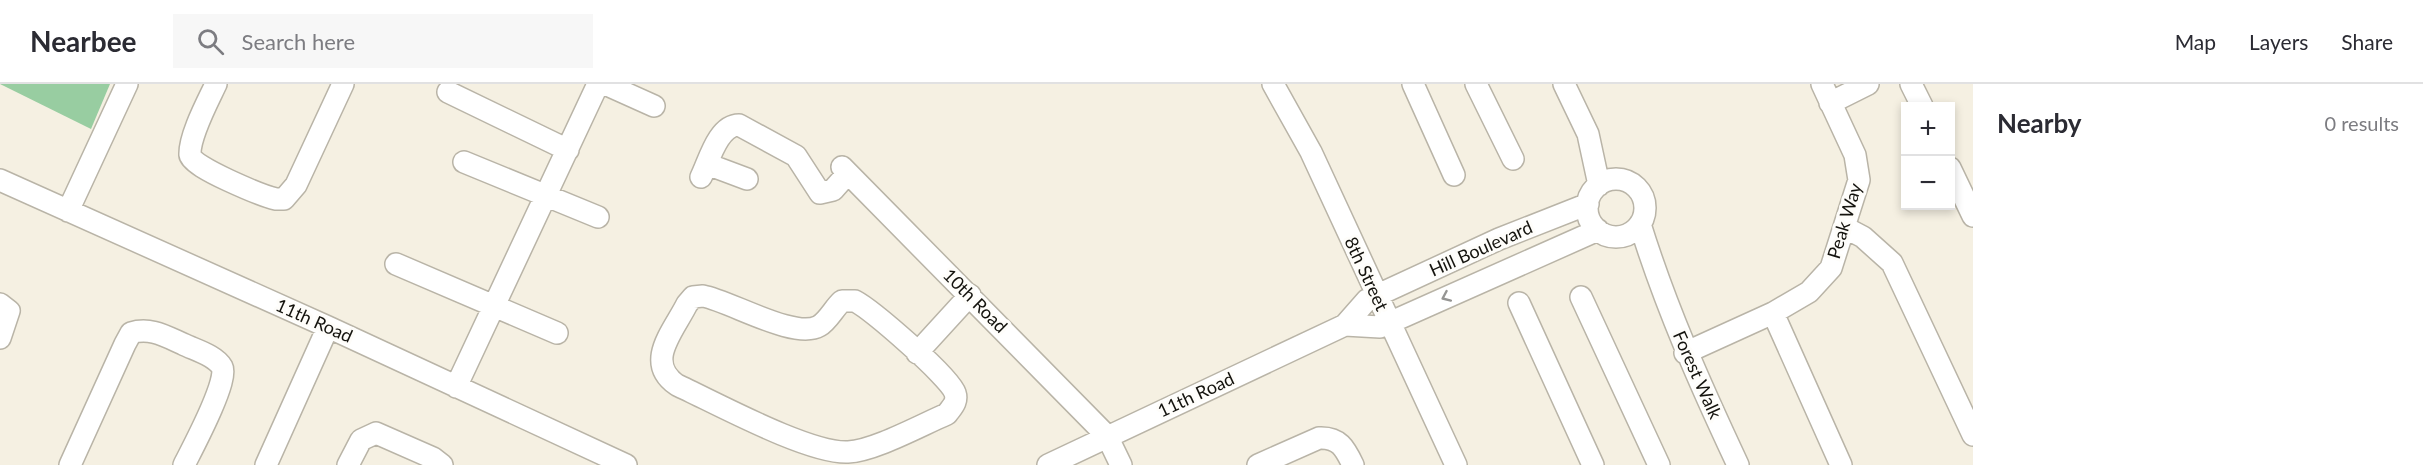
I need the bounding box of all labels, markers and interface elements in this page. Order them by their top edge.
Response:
search box [173,14,593,68]
text: Nearbee [30,24,137,58]
icon: search [194,25,227,58]
text: Search here [242,28,355,55]
text: Map [2175,29,2216,54]
text: Layers [2249,29,2308,54]
text: Share [2341,29,2393,54]
map controls [1901,102,1955,210]
button: + [1901,102,1955,156]
text: Nearby [1997,107,2082,139]
text: 0 results [2324,111,2399,135]
button: − [1901,156,1955,210]
street label: Peak Way [1822,180,1866,261]
street label: Hill Boulevard [1426,216,1536,281]
street label: 8th Street [1340,233,1394,314]
street label: 10th Road [939,264,1012,337]
one-way arrow [1442,290,1453,302]
street label: 11th Road [273,293,356,347]
street label: Forest Walk [1669,327,1727,423]
street label: 11th Road [1154,367,1237,421]

